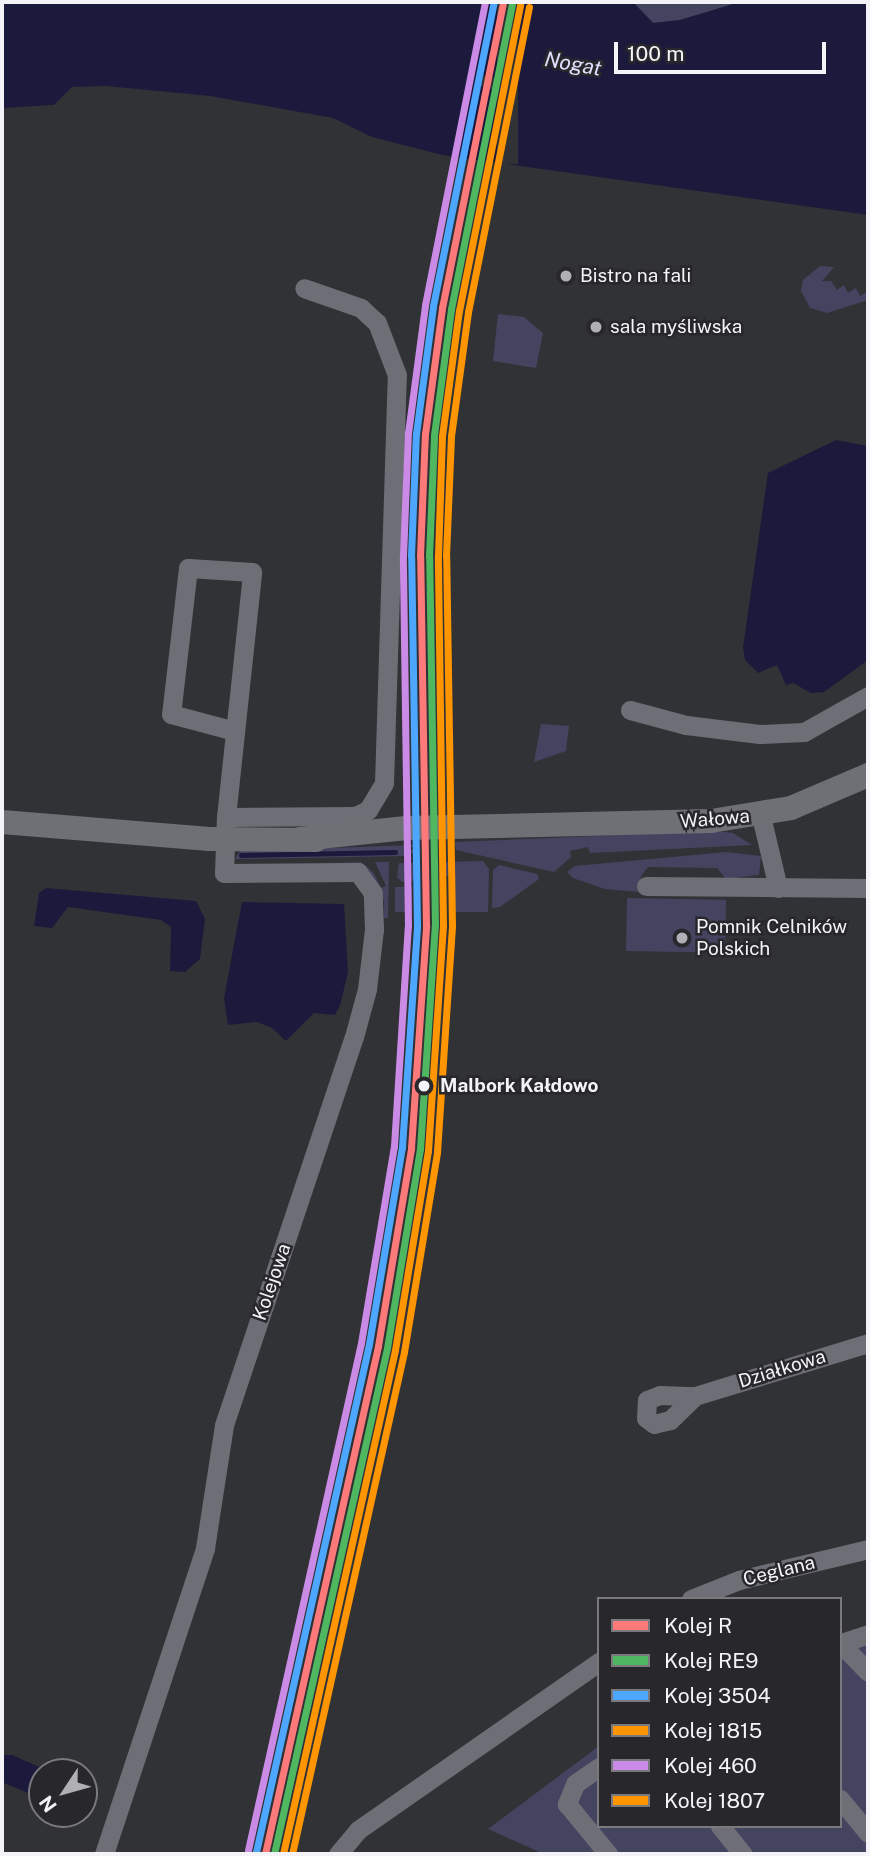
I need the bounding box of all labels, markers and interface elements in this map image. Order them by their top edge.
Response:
scale bar [618,28,830,72]
text: 100 m [627,41,684,66]
water label: Nogat [543,47,603,81]
place label: Bistro na fali [580,265,691,287]
marker: Bistro na fali [558,268,574,284]
place label: sala myśliwska [610,316,742,338]
marker: sala myśliwska [588,319,604,335]
street label: Wałowa [679,805,751,833]
place label: Pomnik Celników Polskich [696,916,847,960]
marker: Pomnik Celników Polskich [674,930,690,946]
place label: Malbork Kałdowo [440,1075,598,1097]
marker: Malbork Kałdowo [414,1076,434,1096]
street label: Kolejowa [248,1241,296,1323]
street label: Działkowa [736,1345,828,1393]
street label: Ceglana [741,1551,817,1591]
legend [597,1597,842,1828]
text: Kolej R [664,1613,732,1638]
text: Kolej RE9 [664,1648,758,1673]
text: Kolej 3504 [664,1683,771,1708]
text: Kolej 1815 [664,1718,762,1743]
text: Kolej 460 [664,1753,757,1778]
north arrow [28,1758,98,1828]
text: Kolej 1807 [664,1788,765,1813]
text: N [34,1792,61,1817]

